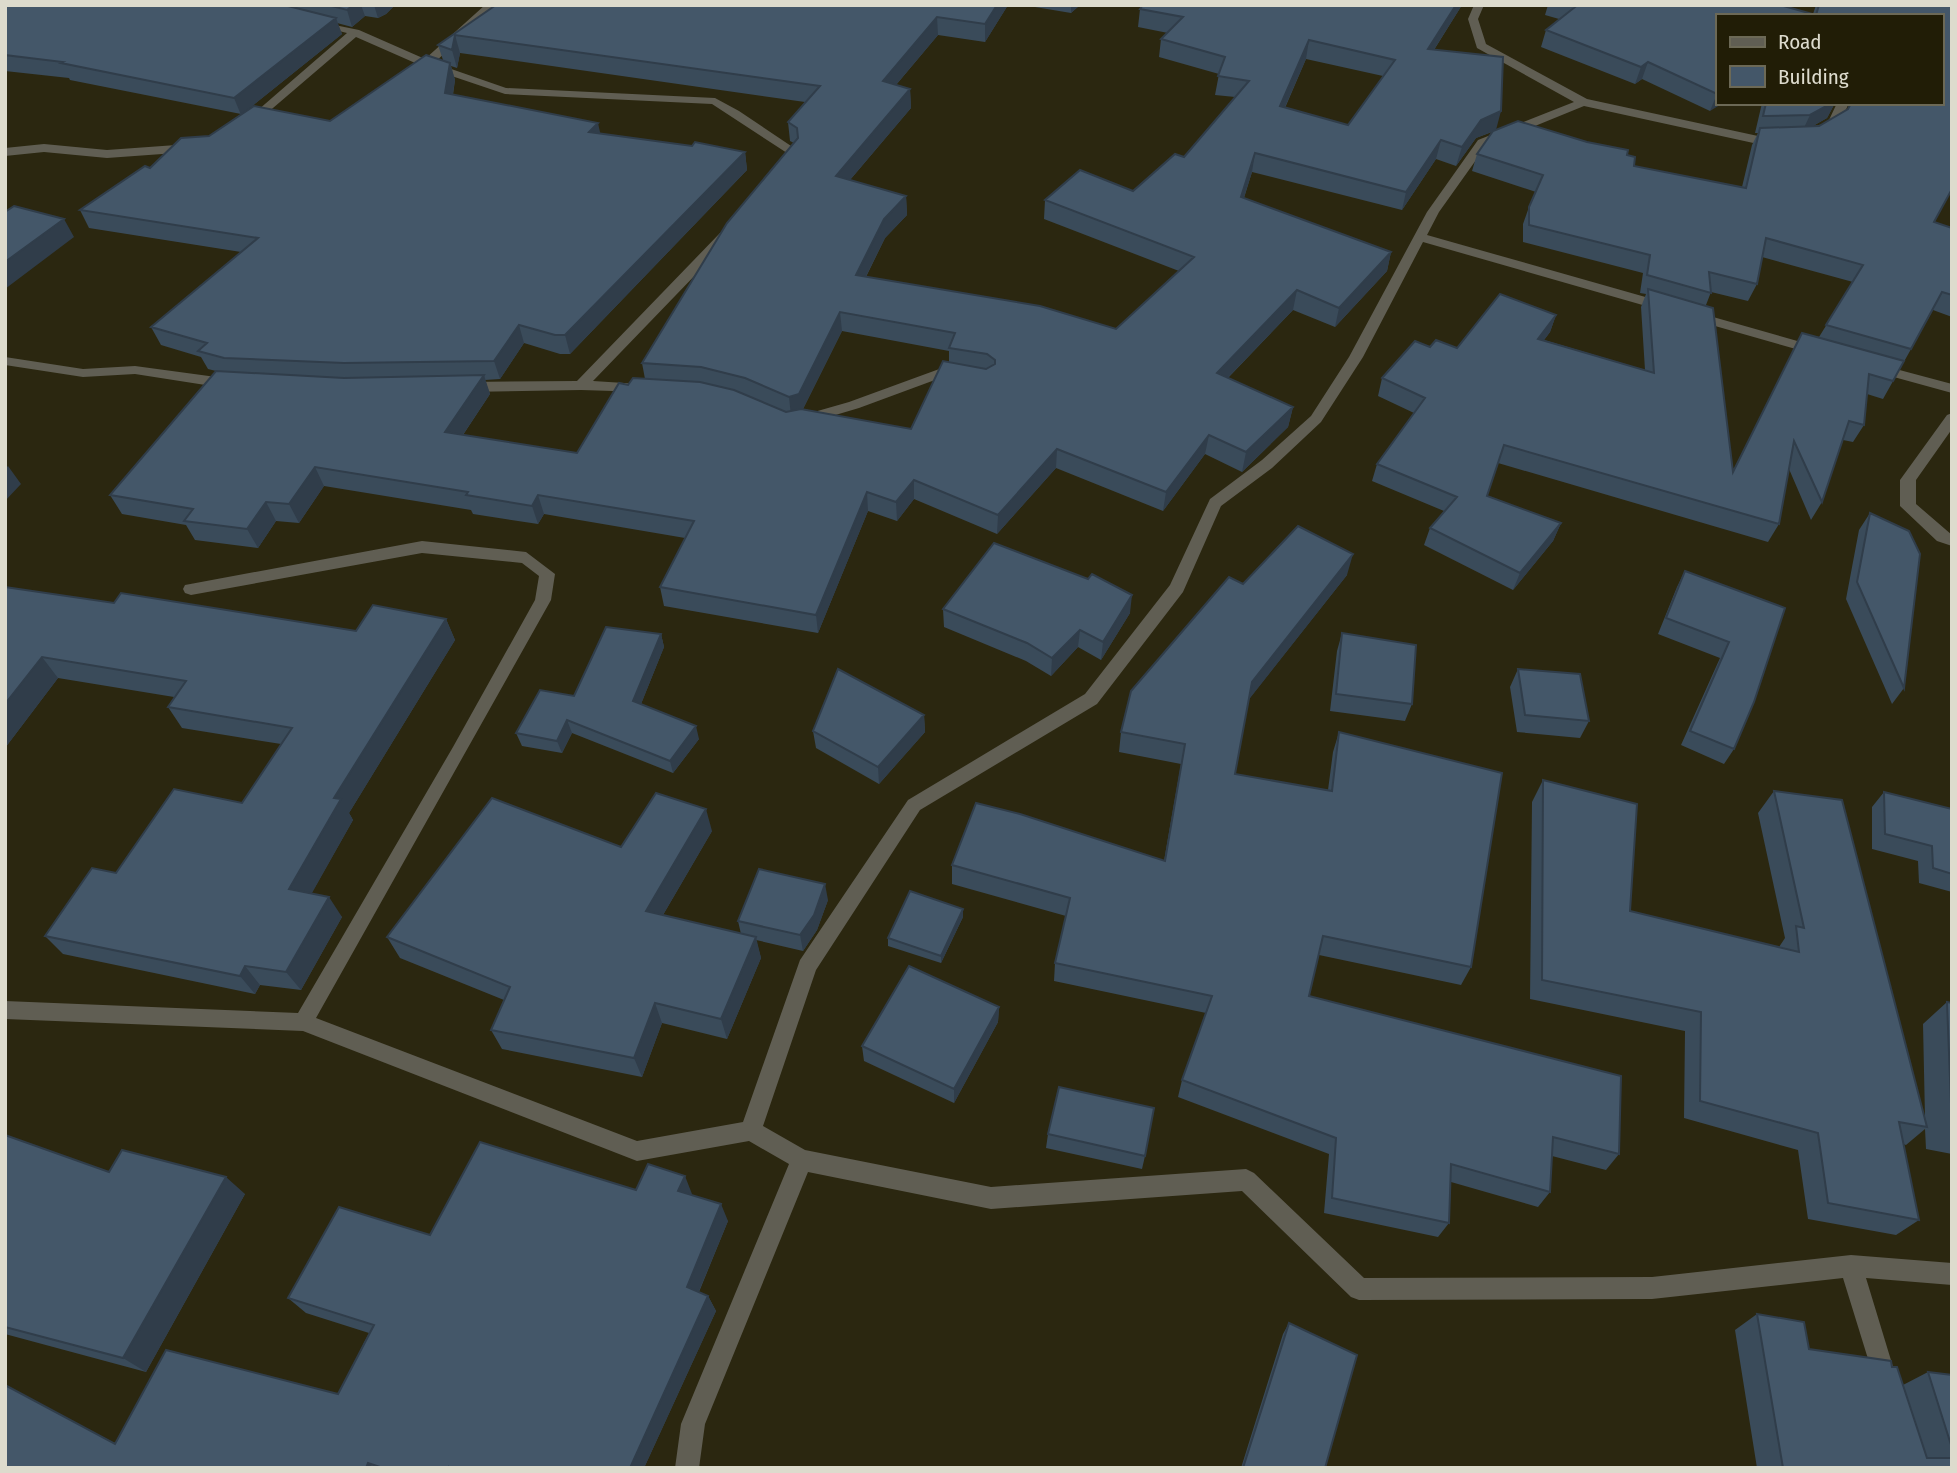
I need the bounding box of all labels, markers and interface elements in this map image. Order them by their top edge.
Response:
legend [1716,14,1943,105]
text: Road [1778,29,1822,55]
text: Building [1778,64,1849,90]

